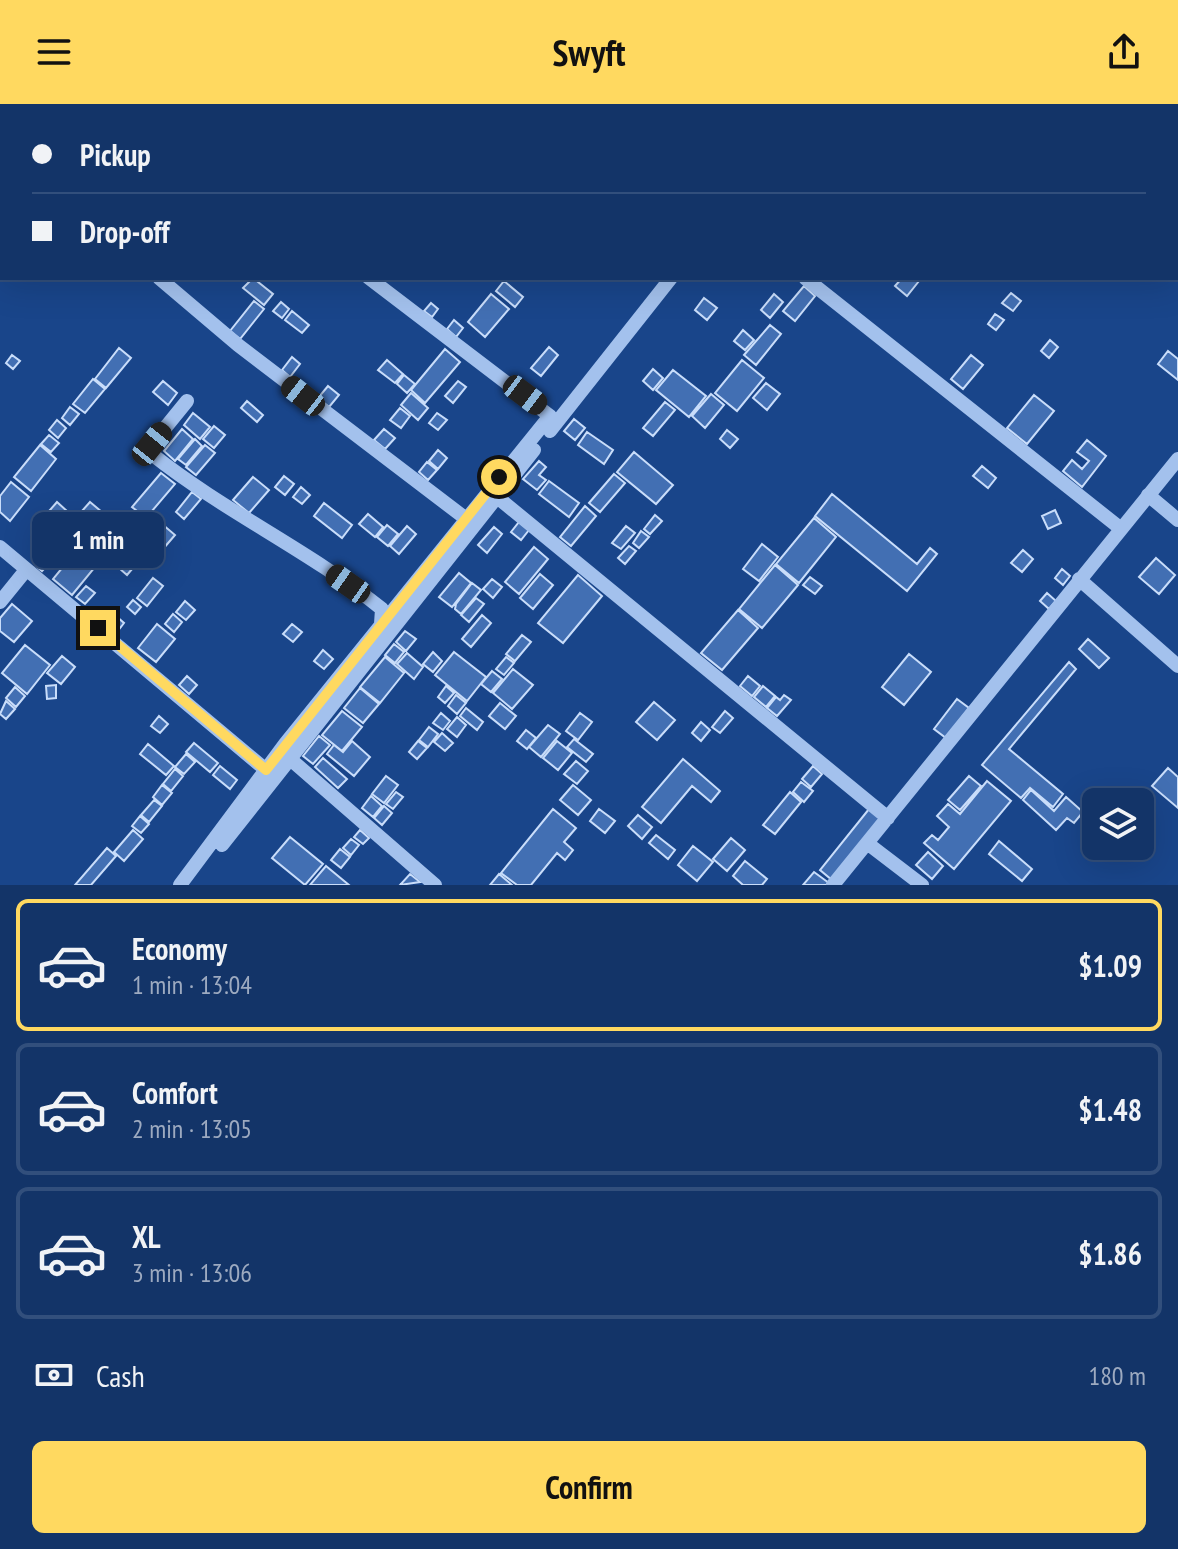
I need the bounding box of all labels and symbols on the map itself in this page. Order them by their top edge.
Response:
car [499,371,551,419]
car [277,372,329,420]
car [128,418,176,470]
route start [481,459,517,495]
callout: 1 min [32,512,164,568]
car [321,560,375,608]
route end [80,610,116,646]

